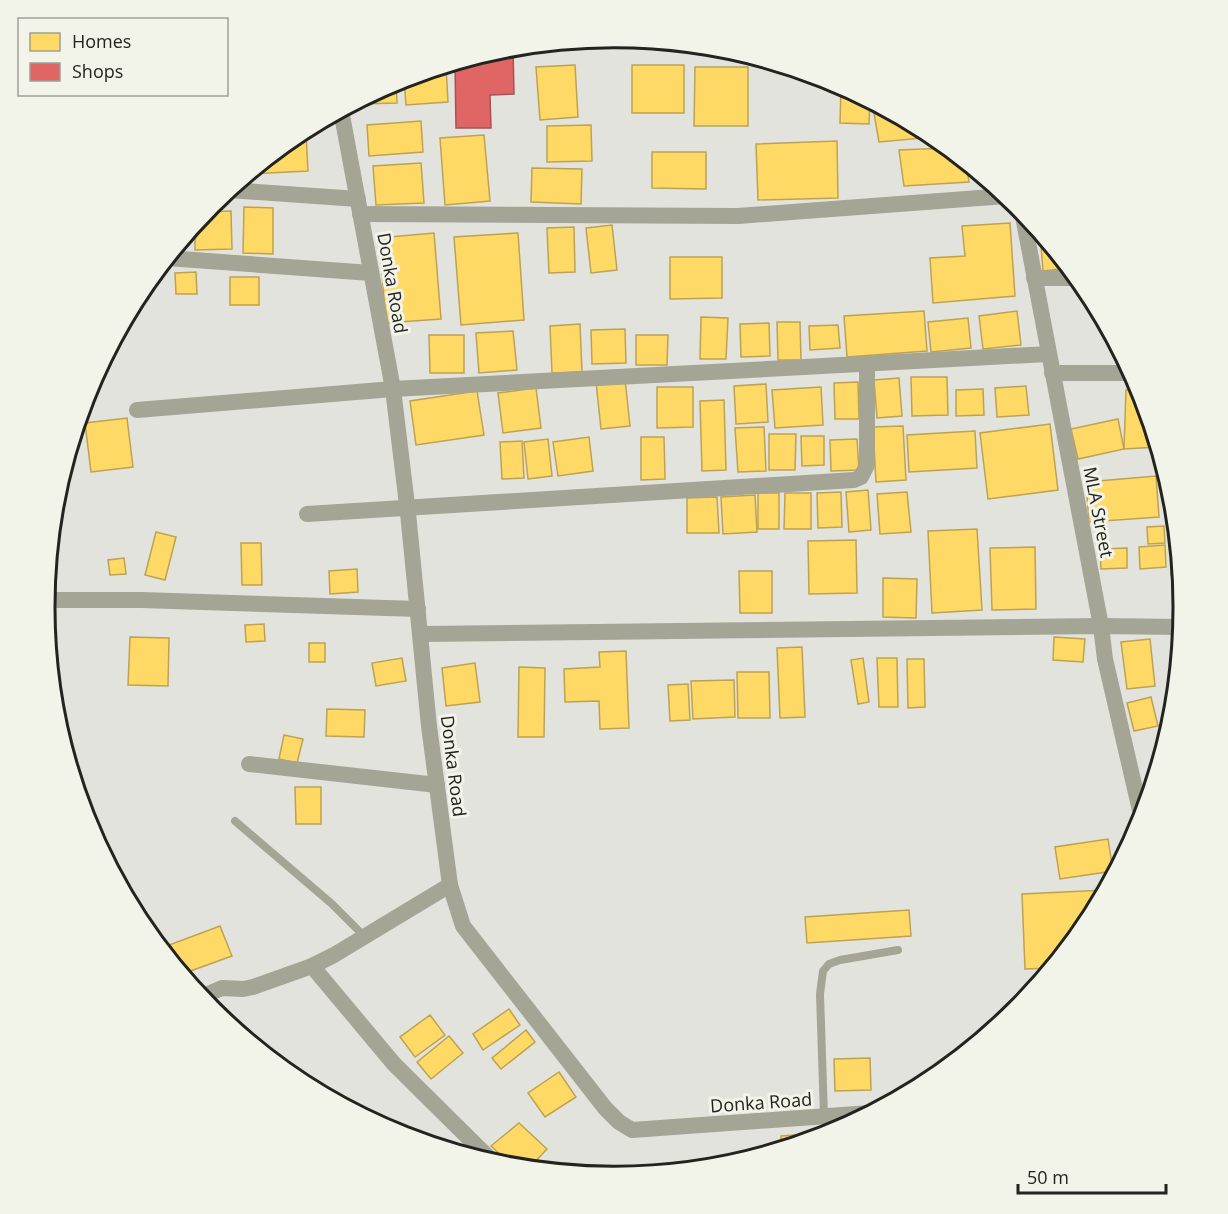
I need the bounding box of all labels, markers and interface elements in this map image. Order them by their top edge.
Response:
legend [18,18,228,96]
text: Homes [72,29,131,53]
text: Shops [72,59,123,83]
street label: Donka Road [372,231,414,335]
street label: MLA Street [1078,465,1120,559]
street label: Donka Road [436,714,472,818]
street label: Donka Road [709,1086,813,1118]
scale bar [1018,1157,1166,1195]
text: 50 m [1027,1165,1069,1189]

